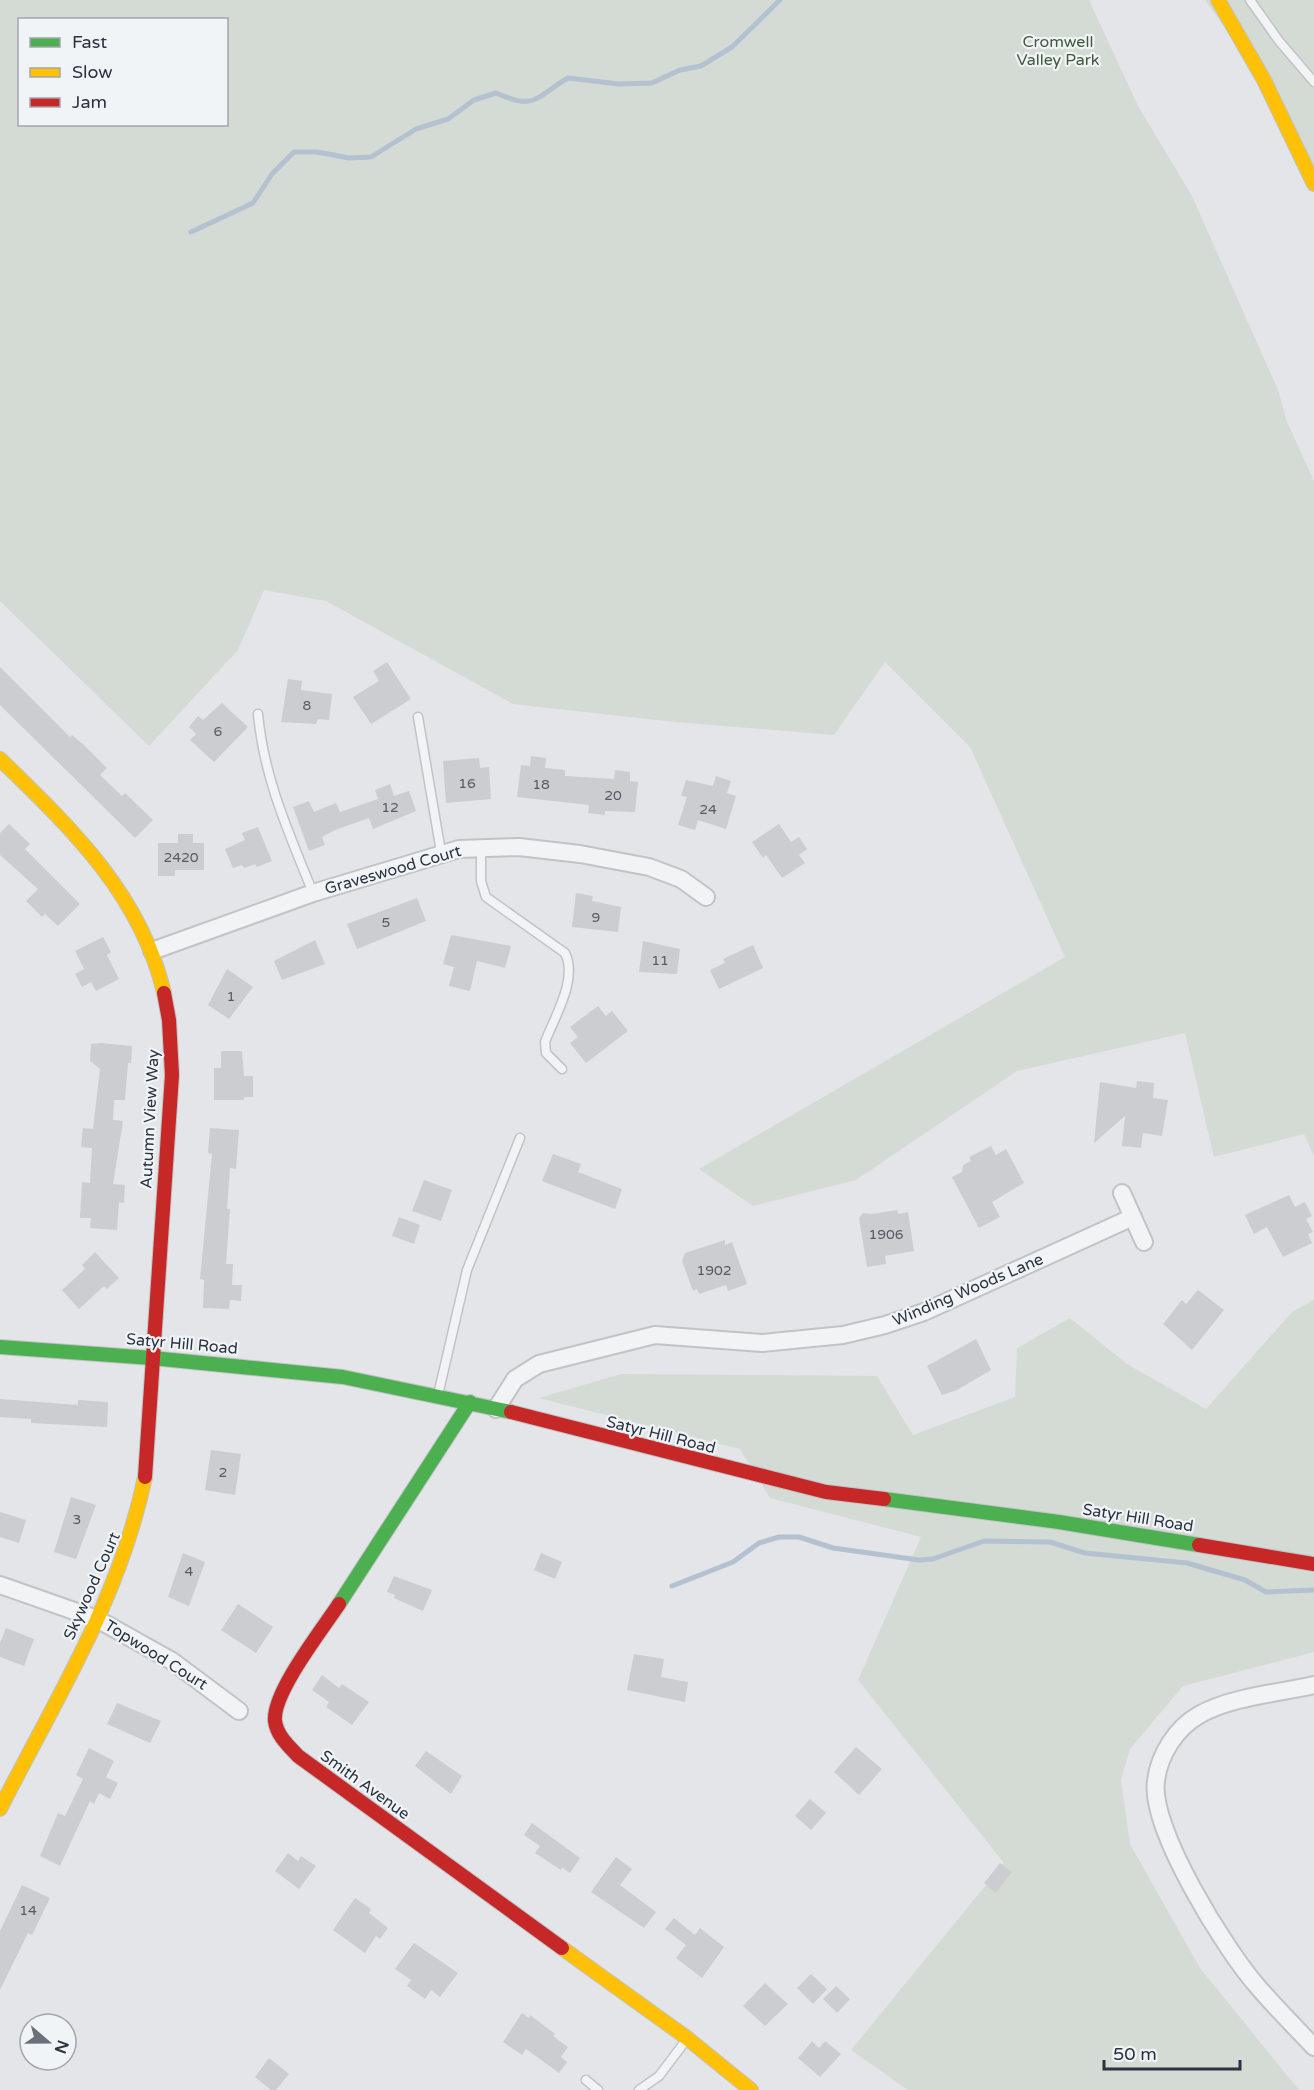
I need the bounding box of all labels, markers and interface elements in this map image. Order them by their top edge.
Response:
legend [18,18,228,126]
text: Fast [72,31,107,53]
park label: Cromwell Valley Park [1016,32,1100,70]
text: Slow [72,61,113,83]
text: Jam [72,91,107,113]
house number: 8 [303,697,312,714]
house number: 6 [214,723,223,740]
house number: 16 [458,775,476,792]
house number: 18 [532,776,550,793]
house number: 20 [604,787,622,804]
house number: 12 [381,799,399,816]
house number: 24 [699,801,717,818]
street label: Graveswood Court [322,841,464,899]
house number: 2420 [163,849,199,866]
house number: 9 [592,909,600,926]
house number: 5 [382,914,390,931]
house number: 11 [651,952,669,969]
house number: 1 [227,988,235,1005]
street label: Autumn View Way [136,1048,164,1189]
house number: 1906 [868,1226,904,1243]
street label: Winding Woods Lane [890,1249,1046,1331]
house number: 1902 [696,1262,732,1279]
street label: Satyr Hill Road [125,1329,239,1359]
street label: Satyr Hill Road [604,1412,718,1458]
house number: 2 [219,1464,227,1481]
street label: Satyr Hill Road [1081,1499,1195,1537]
house number: 3 [73,1511,81,1528]
street label: Skywood Court [59,1529,125,1643]
house number: 4 [185,1563,194,1580]
street label: Topwood Court [101,1615,211,1695]
street label: Smith Avenue [316,1746,414,1824]
house number: 14 [19,1902,37,1919]
north arrow [18,2012,78,2072]
scale bar [1104,2033,1240,2071]
text: N [50,2037,73,2056]
text: 50 m [1113,2043,1157,2065]

